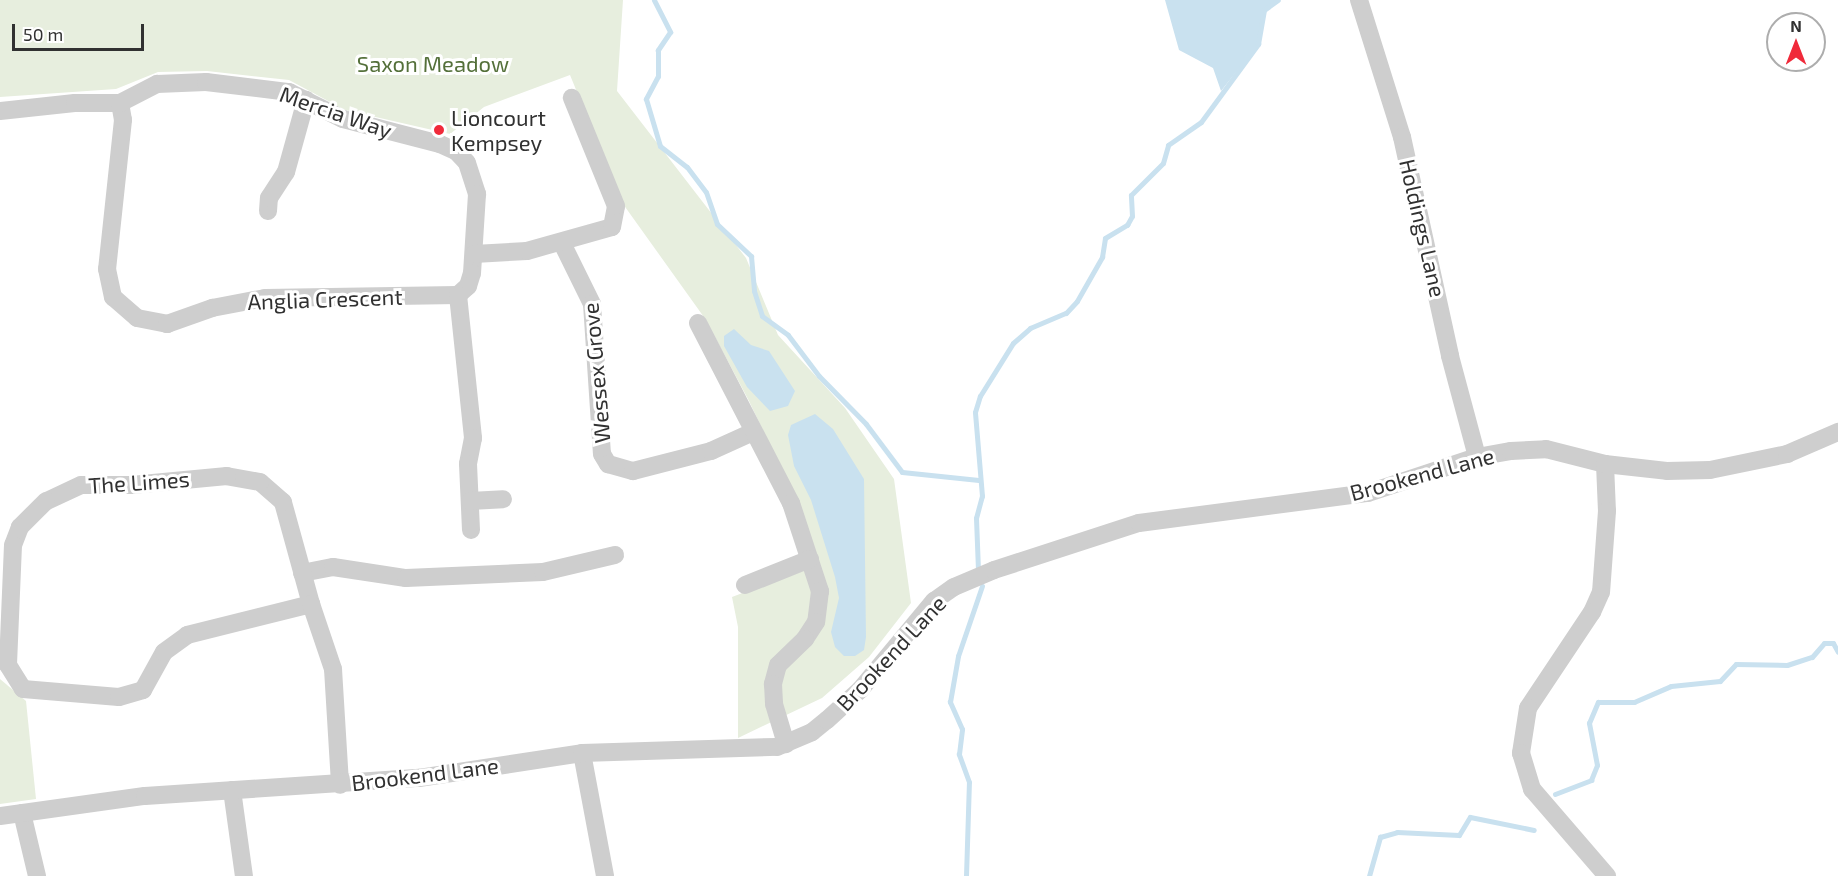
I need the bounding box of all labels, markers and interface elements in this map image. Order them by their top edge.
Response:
scale bar [15,12,147,50]
north arrow [1766,12,1826,72]
text: N [1790,16,1802,35]
text: 50 m [23,23,63,45]
park label: Saxon Meadow [357,51,509,77]
street label: Mercia Way [276,80,396,144]
place label: Lioncourt Kempsey [451,104,546,156]
marker: Lioncourt Kempsey [432,123,446,137]
street label: Holdings Lane [1394,156,1452,300]
street label: Anglia Crescent [247,283,403,315]
street label: Wessex Grove [577,302,615,444]
street label: Brookend Lane [1347,442,1497,506]
street label: The Limes [88,465,190,499]
street label: Brookend Lane [831,590,951,716]
street label: Brookend Lane [350,752,500,796]

